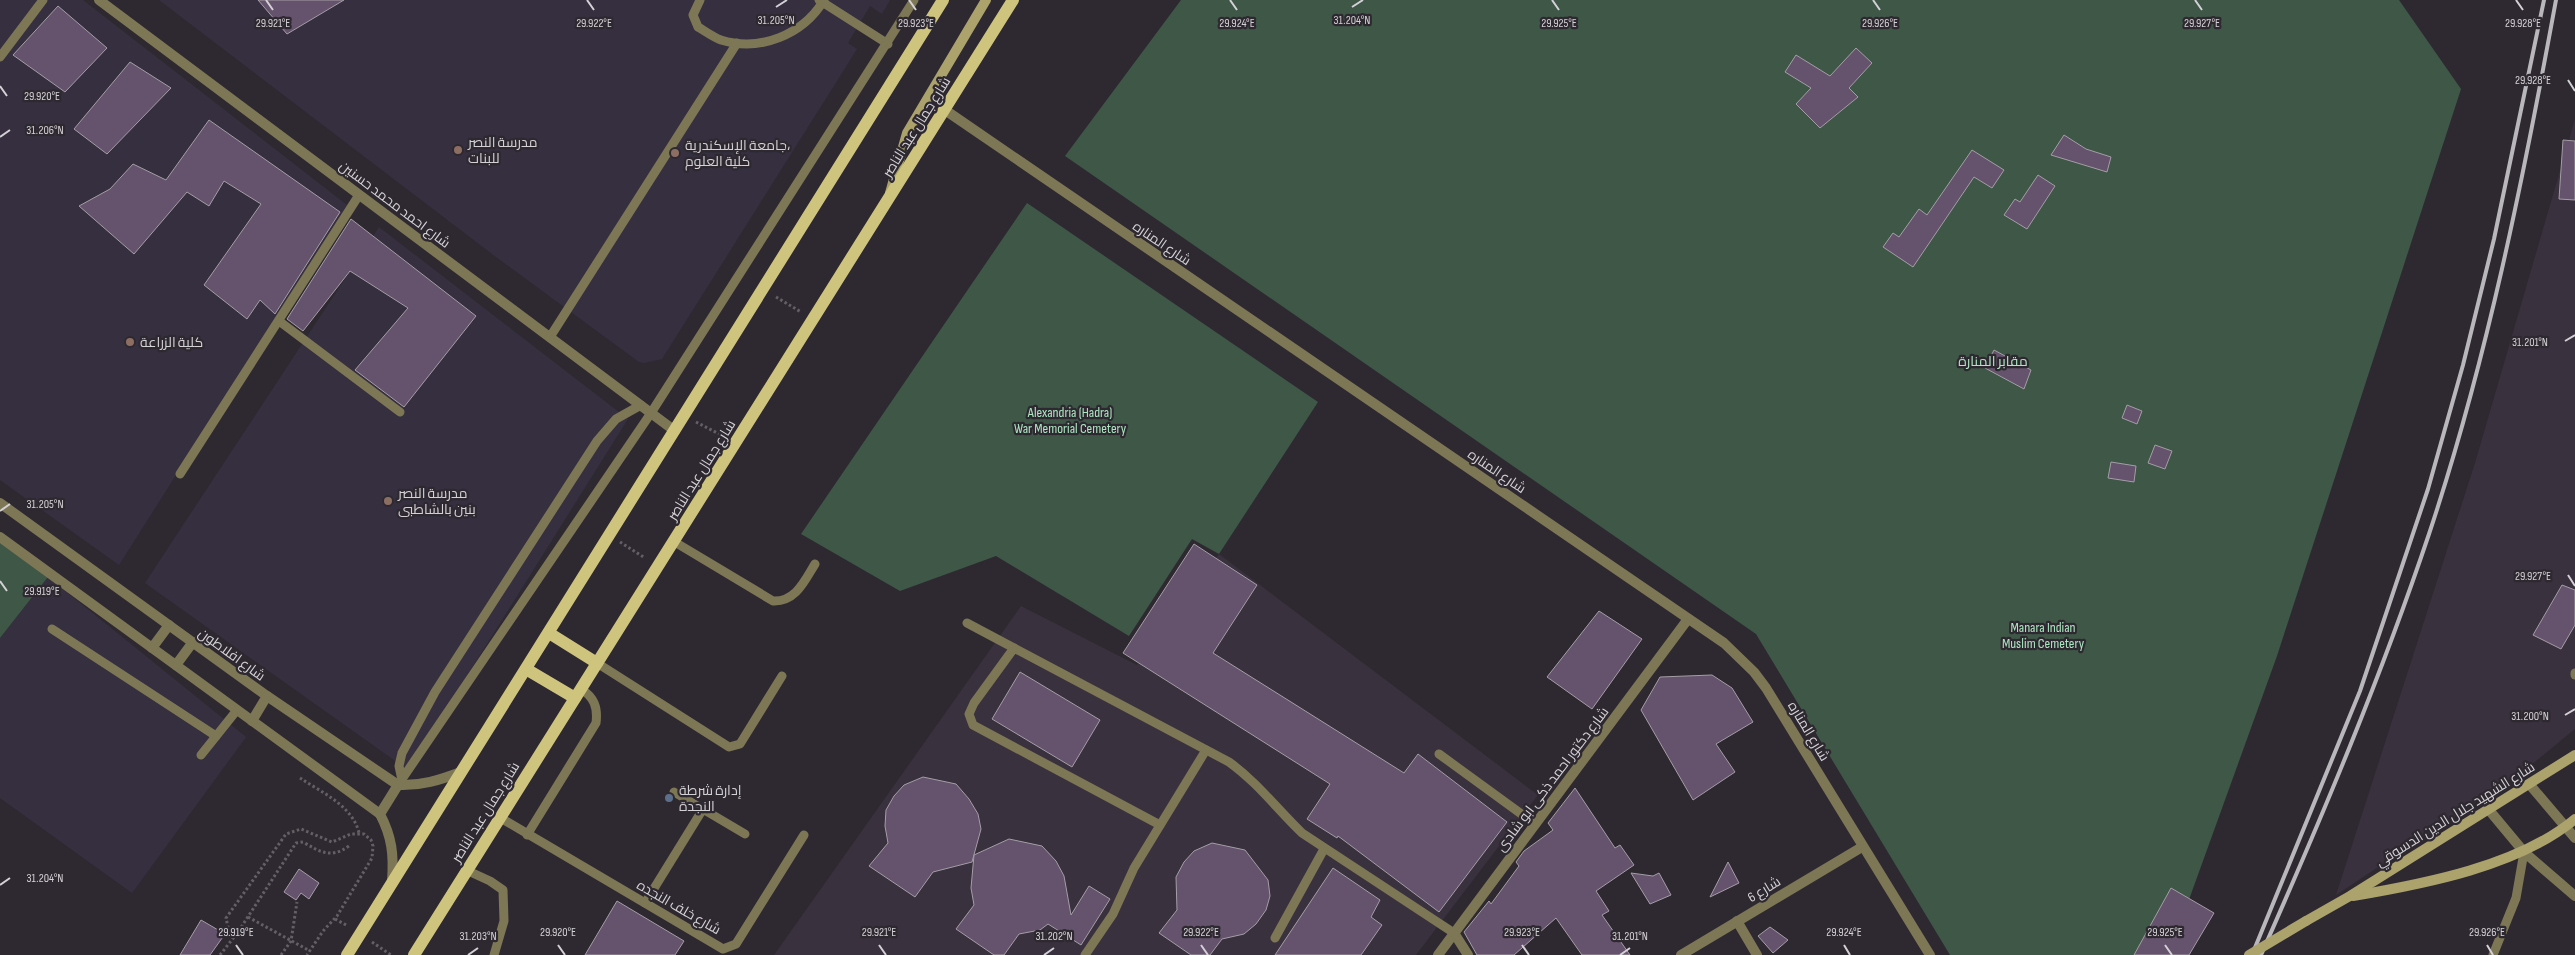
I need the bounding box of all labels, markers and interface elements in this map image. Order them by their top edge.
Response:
text: 31.205°N [757,13,795,28]
text: 31.204°N [1334,13,1370,28]
text: 29.921°E [256,16,290,31]
text: 29.922°E [576,16,612,31]
text: 29.923°E [898,16,934,31]
text: 29.924°E [1219,16,1255,31]
text: 29.925°E [1541,16,1577,31]
text: 29.926°E [1862,16,1898,31]
text: 29.927°E [2184,16,2220,31]
text: 29.928°E [2505,16,2541,31]
text: 29.928°E [2515,73,2551,88]
street label: شارع جمال عبد الناصر [878,74,954,182]
text: 29.920°E [24,89,60,104]
text: 31.206°N [26,123,64,138]
place label: مدرسة النصر للبنات [467,134,537,167]
place label: جامعة الإسكندرية، كلية العلوم [685,137,790,171]
marker: مدرسة النصر للبنات [452,144,464,156]
marker: جامعة الإسكندرية، كلية العلوم [669,147,681,159]
street label: شارع احمد محمد حسنين [336,157,454,252]
street label: شارع المناره [1129,218,1194,269]
place label: كلية الزراعة [140,334,203,351]
text: 31.201°N [2512,335,2548,350]
marker: كلية الزراعة [124,336,136,348]
park label: مقابر المنارة [1958,353,2028,370]
park label: Alexandria (Hadra) War Memorial Cemetery [1014,404,1127,437]
street label: شارع جمال عبد الناصر [663,417,739,525]
street label: شارع المناره [1464,446,1529,497]
place label: مدرسة النصر بنين بالشاطبى [397,485,476,518]
marker: مدرسة النصر بنين بالشاطبى [382,495,394,507]
text: 31.205°N [26,497,64,512]
text: 29.927°E [2515,569,2551,584]
text: 29.919°E [24,584,60,599]
park label: Manara Indian Muslim Cemetery [2002,619,2085,652]
street label: شارع افلاطون [195,624,269,684]
street label: شارع المناره [1784,698,1833,764]
street label: شارع دكتور احمد ذكى ابو شادى [1492,704,1612,855]
text: 31.200°N [2511,709,2549,724]
street label: شارع الشهيد جلال الدين الدسوقي [2373,758,2540,873]
street label: شارع جمال عبد الناصر [447,759,523,867]
place label: إدارة شرطة النجدة [679,782,742,815]
marker: إدارة شرطة النجدة [663,792,675,804]
text: 31.204°N [27,871,63,886]
street label: شارع 6 [1745,873,1784,906]
street label: شارع خلف النجده [634,877,724,938]
text: 29.919°E [218,925,254,940]
text: 29.920°E [540,925,576,940]
text: 29.921°E [862,925,896,940]
text: 29.922°E [1183,925,1219,940]
text: 29.923°E [1504,925,1540,940]
text: 29.924°E [1826,925,1862,940]
text: 29.925°E [2147,925,2183,940]
text: 29.926°E [2469,925,2505,940]
text: 31.203°N [459,929,497,944]
text: 31.202°N [1035,929,1073,944]
text: 31.201°N [1612,929,1648,944]

